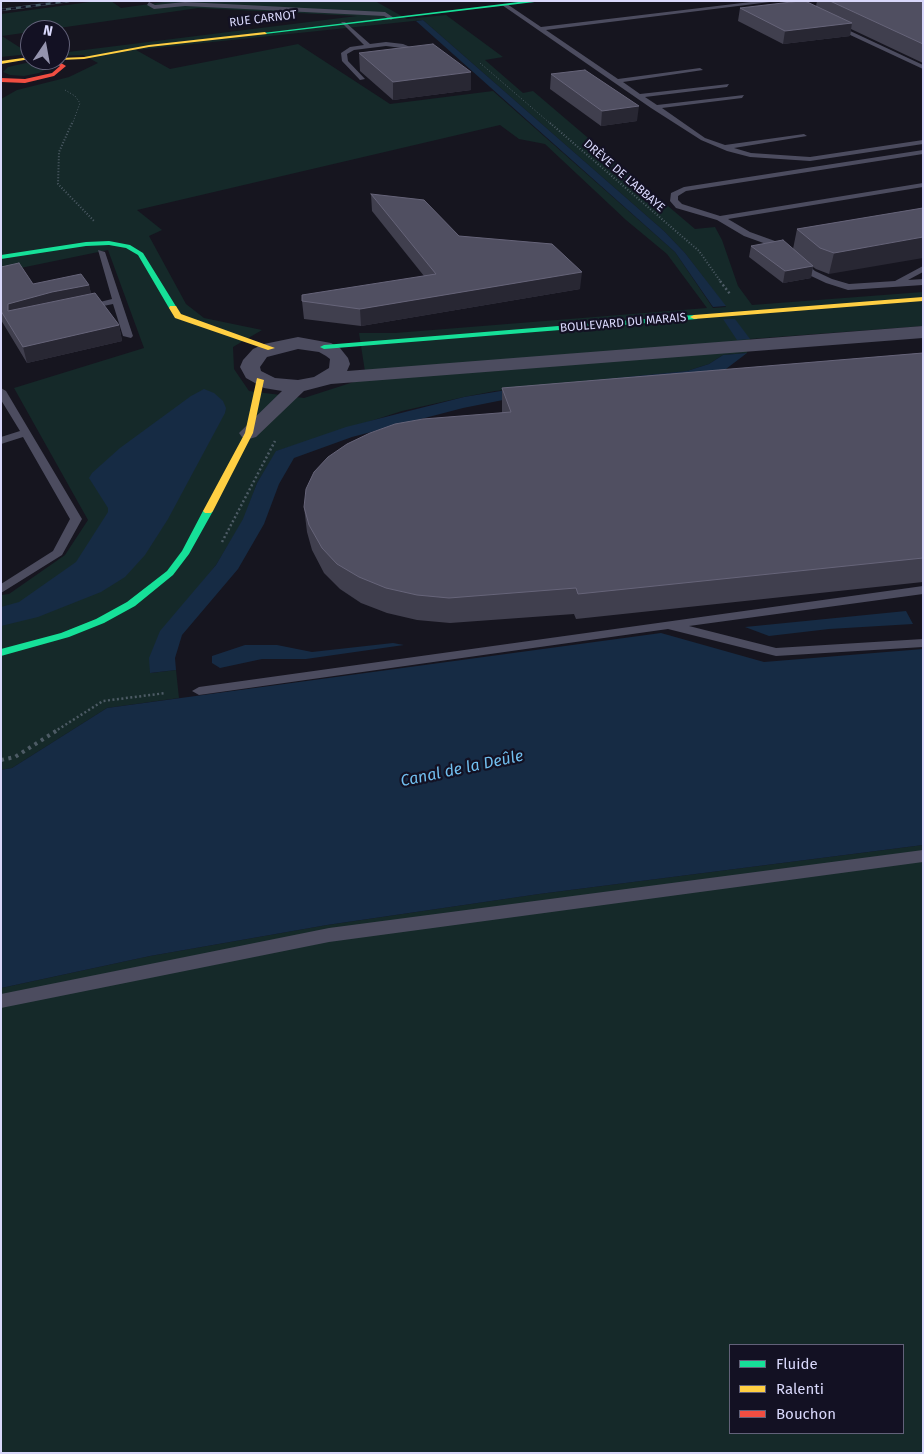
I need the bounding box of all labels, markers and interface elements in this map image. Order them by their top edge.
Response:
street label: RUE CARNOT [228,8,298,30]
north arrow [20,20,70,70]
text: N [42,22,54,40]
street label: DRÈVE DE L'ABBAYE [580,137,668,215]
street label: BOULEVARD DU MARAIS [559,310,687,336]
water label: Canal de la Deûle [399,747,525,791]
legend [729,1344,904,1434]
text: Fluide [776,1355,818,1373]
text: Ralenti [776,1380,824,1398]
text: Bouchon [776,1405,836,1423]

